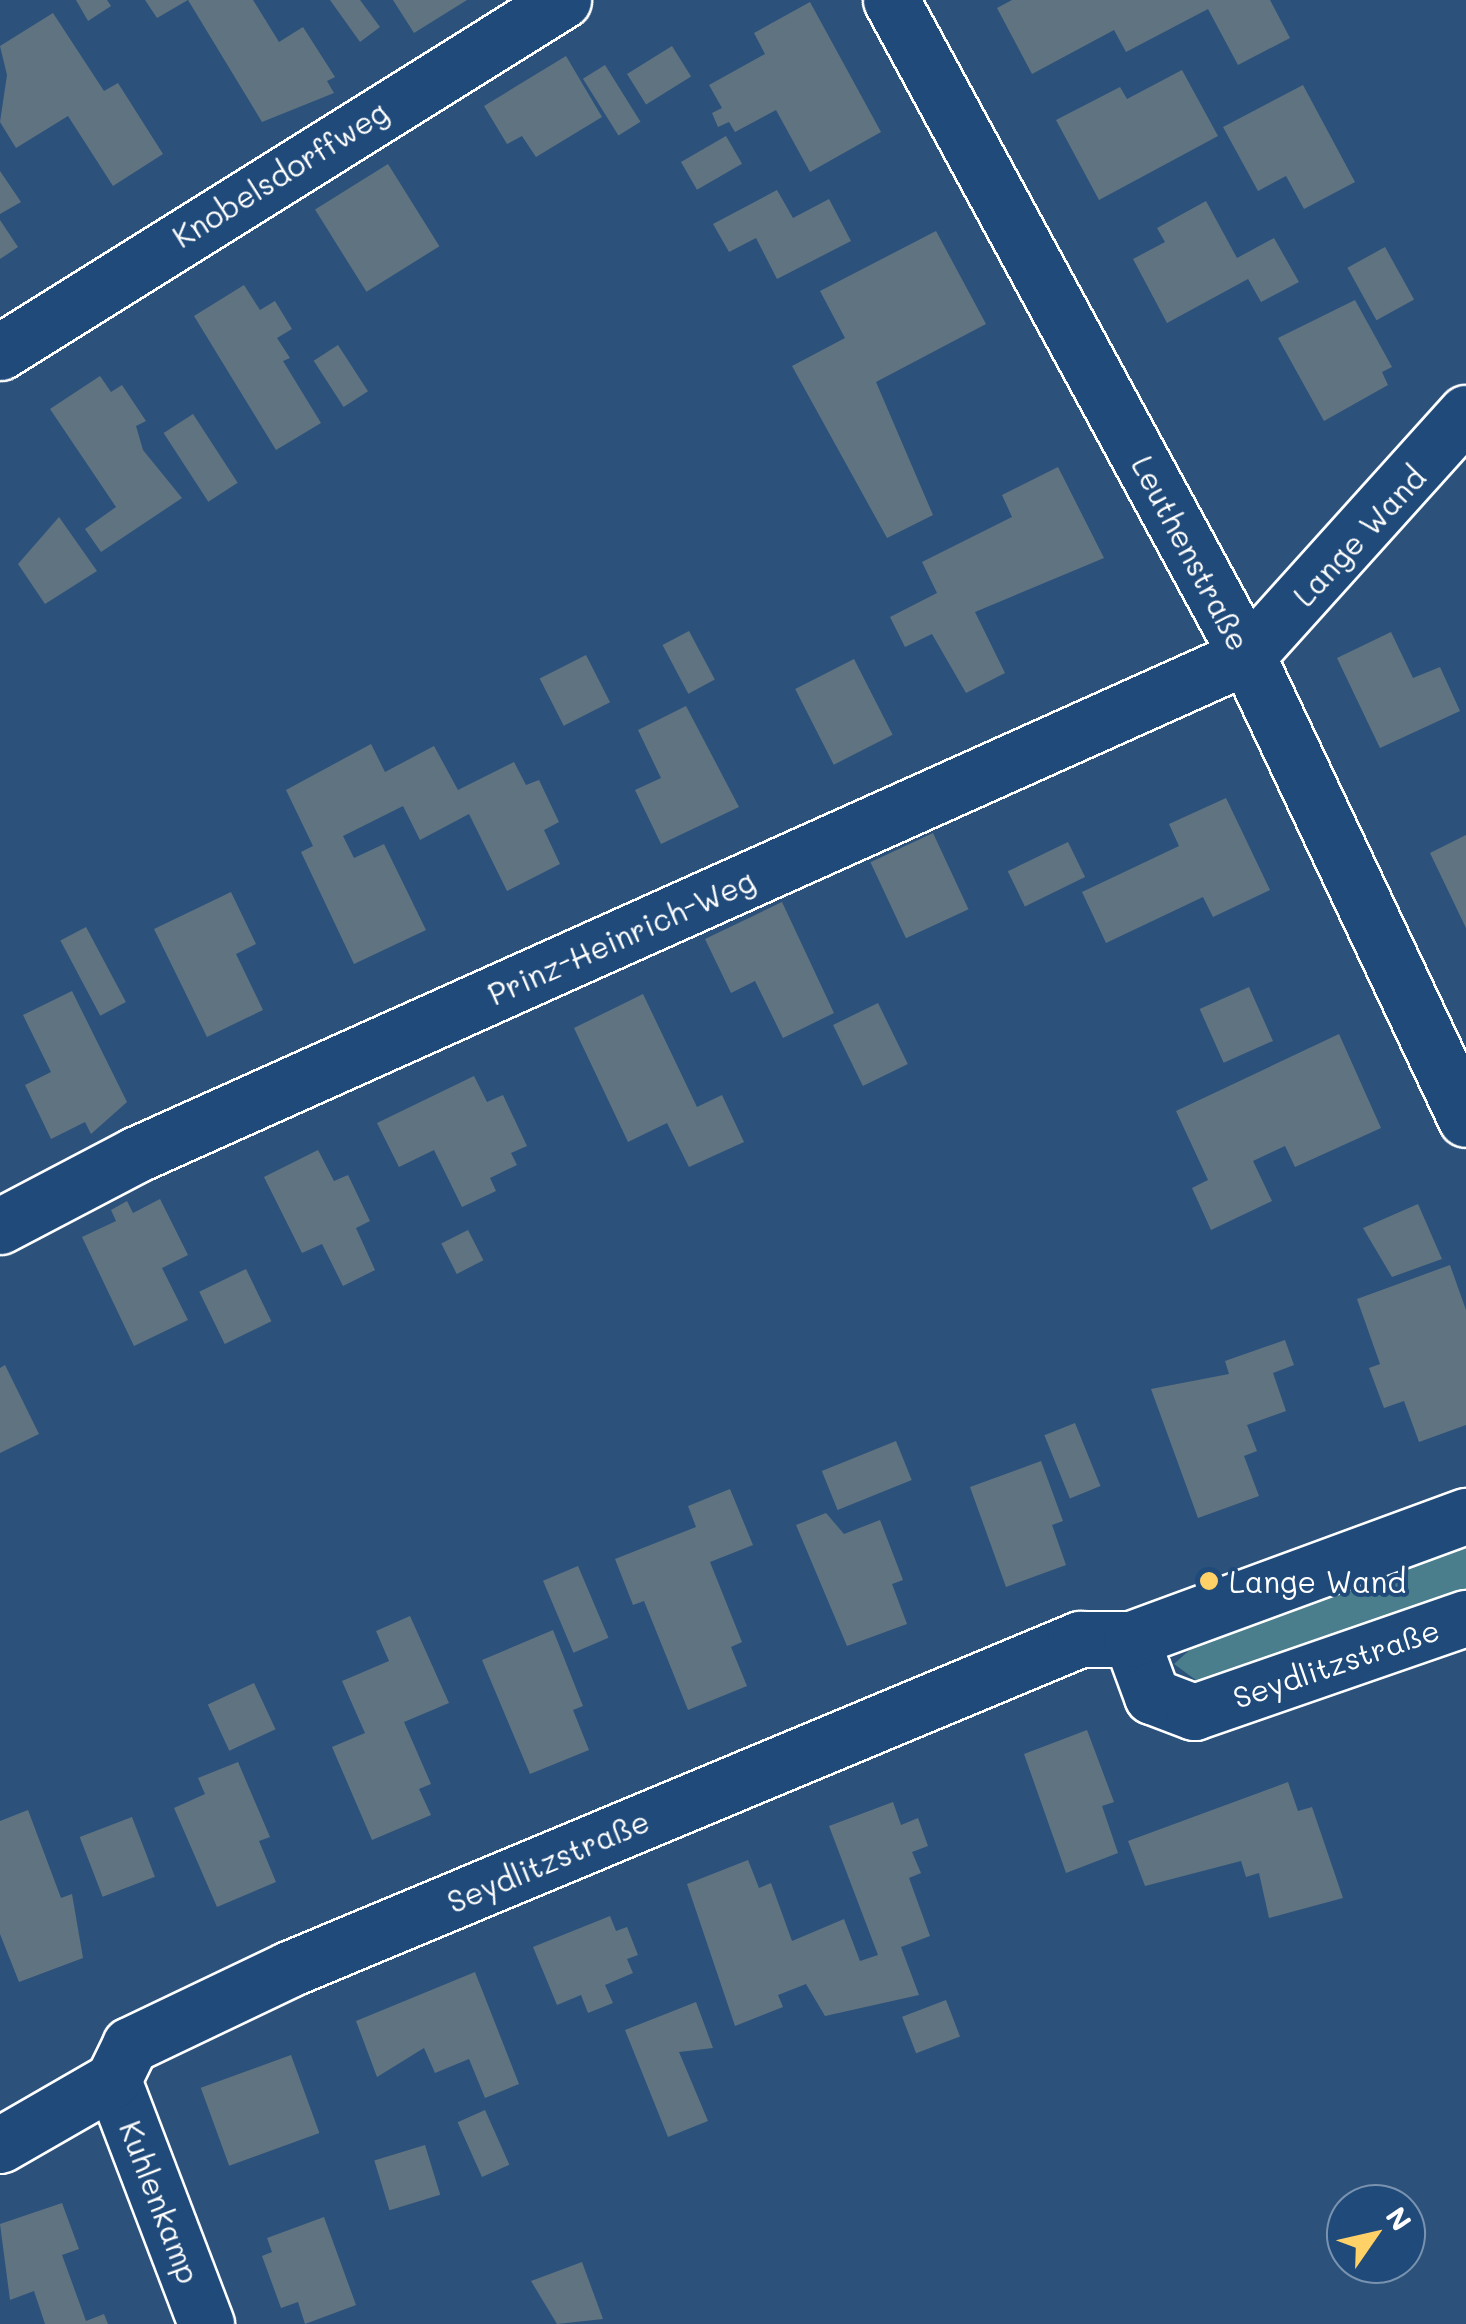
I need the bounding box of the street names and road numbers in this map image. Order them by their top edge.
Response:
street label: Knobelsdorffweg [166,93,394,255]
street label: Leuthenstraße [1125,450,1257,656]
street label: Lange Wand [1285,459,1433,613]
street label: Prinz-Heinrich-Weg [482,862,760,1012]
street label: Seydlitzstraße [1228,1611,1444,1715]
street label: Seydlitzstraße [442,1802,654,1920]
street label: Kuhlenkamp [113,2116,207,2288]

